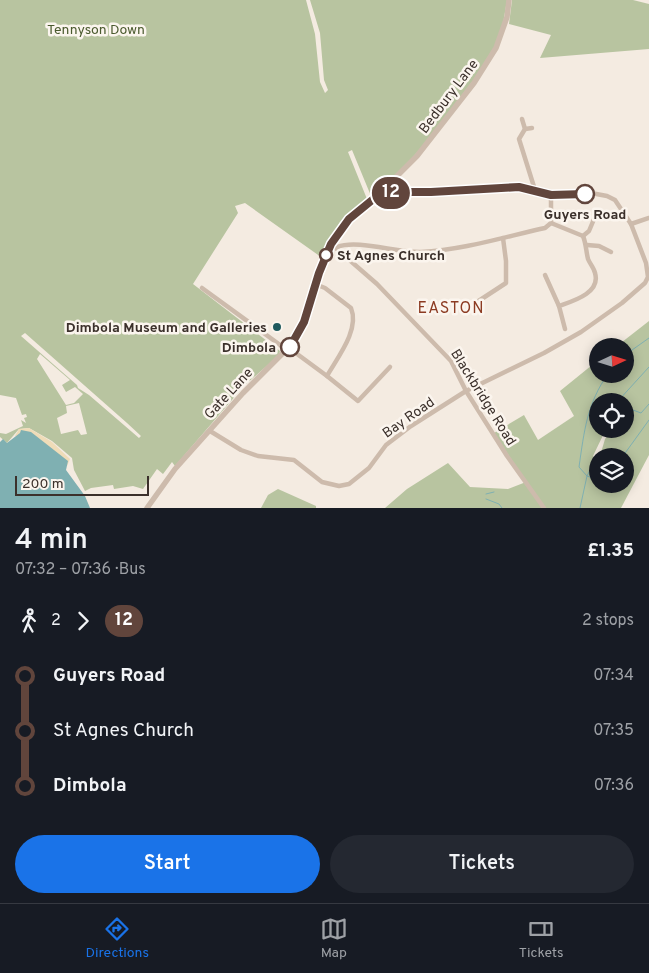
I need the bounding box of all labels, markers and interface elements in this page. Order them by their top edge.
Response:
park label: Tennyson Down [47,22,145,39]
street label: Bedbury Lane [416,57,482,137]
line badge: 12 [368,177,414,209]
text: 12 [382,181,400,204]
marker: Guyers Road [575,184,595,204]
place label: Guyers Road [544,207,626,224]
marker: St Agnes Church [319,248,333,262]
place label: St Agnes Church [337,248,445,265]
district label: EASTON [417,299,485,319]
place label: Dimbola Museum and Galleries [66,320,267,337]
marker: Dimbola Museum and Galleries [271,321,283,333]
marker: Dimbola [280,337,300,357]
north arrow [589,338,634,382]
map controls [589,338,634,493]
place label: Dimbola [222,340,276,357]
street label: Blackbridge Road [446,346,519,449]
street label: Gate Lane [201,365,257,423]
button: locate [589,393,634,438]
street label: Bay Road [380,394,438,442]
button: layers [589,448,634,493]
scale bar [15,473,149,496]
text: 200 m [22,476,64,493]
text: 4 min [15,523,88,559]
text: £1.35 [587,539,634,563]
text: 07:32 – 07:36 · Bus [15,560,146,580]
icon: walk [15,607,43,635]
icon: forward [69,607,97,635]
text: 12 [115,609,133,632]
text: 2 [51,611,61,631]
text: 2 stops [582,611,634,631]
text: Guyers Road [53,664,165,688]
text: 07:34 [593,666,634,686]
text: St Agnes Church [53,719,194,743]
text: 07:35 [593,721,634,741]
text: Dimbola [53,774,126,798]
text: 07:36 [594,776,634,796]
button: Start [15,835,320,893]
button: Tickets [330,835,634,893]
tab: Directions [85,915,149,962]
tab: Map [320,915,348,962]
tab: Tickets [519,915,564,962]

